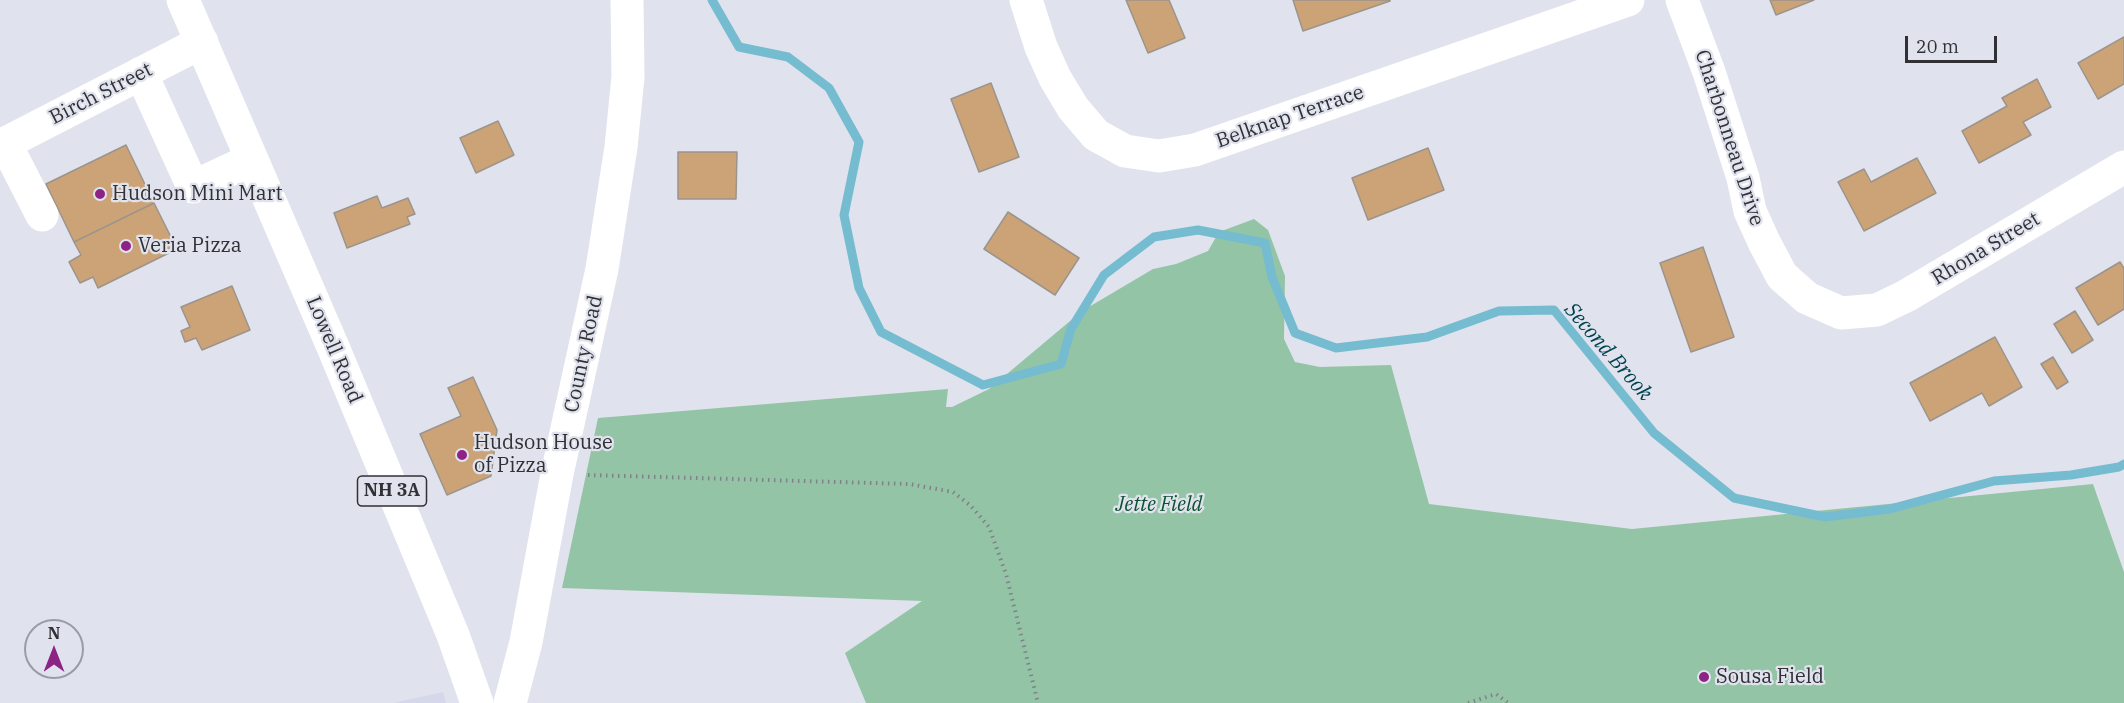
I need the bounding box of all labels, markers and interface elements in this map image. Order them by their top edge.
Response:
scale bar [1908,24,2000,62]
text: 20 m [1916,35,1959,58]
street label: Charbonneau Drive [1689,47,1769,229]
street label: Birch Street [46,58,156,130]
street label: Belknap Terrace [1213,80,1367,154]
place label: Hudson Mini Mart [112,182,283,206]
marker: Hudson Mini Mart [93,187,107,201]
street label: Rhona Street [1928,207,2044,291]
place label: Veria Pizza [138,234,242,258]
marker: Veria Pizza [119,239,133,253]
street label: Lowell Road [301,293,367,407]
street label: County Road [560,293,608,415]
water label: Second Brook [1559,298,1657,406]
place label: Hudson House of Pizza [474,431,613,478]
marker: Hudson House of Pizza [455,448,469,462]
road number: NH 3A [358,476,426,506]
park label: Jette Field [1116,493,1202,517]
north arrow [24,619,84,679]
text: N [48,623,60,643]
place label: Sousa Field [1716,665,1824,689]
marker: Sousa Field [1697,670,1711,684]

